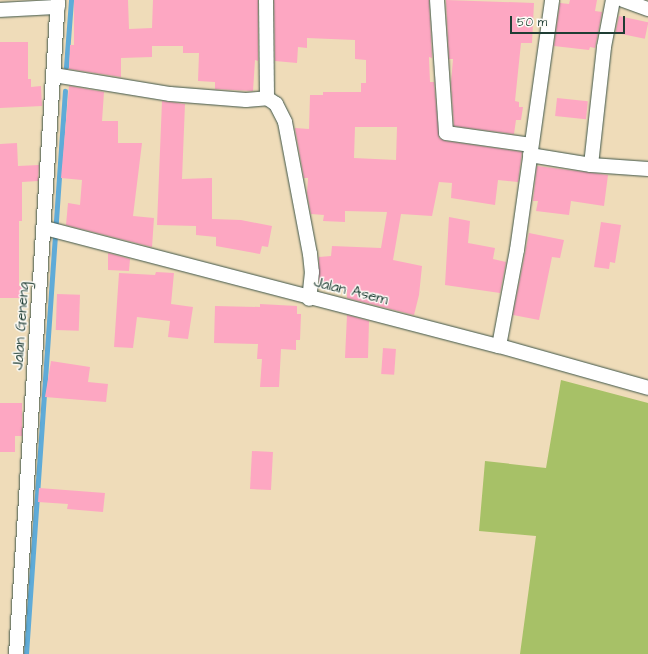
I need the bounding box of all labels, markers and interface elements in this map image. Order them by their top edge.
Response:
scale bar [512,8,627,34]
text: 50 m [517,14,547,31]
street label: Jalan Asem [312,273,390,309]
street label: Jalan Geneng [9,281,33,371]

